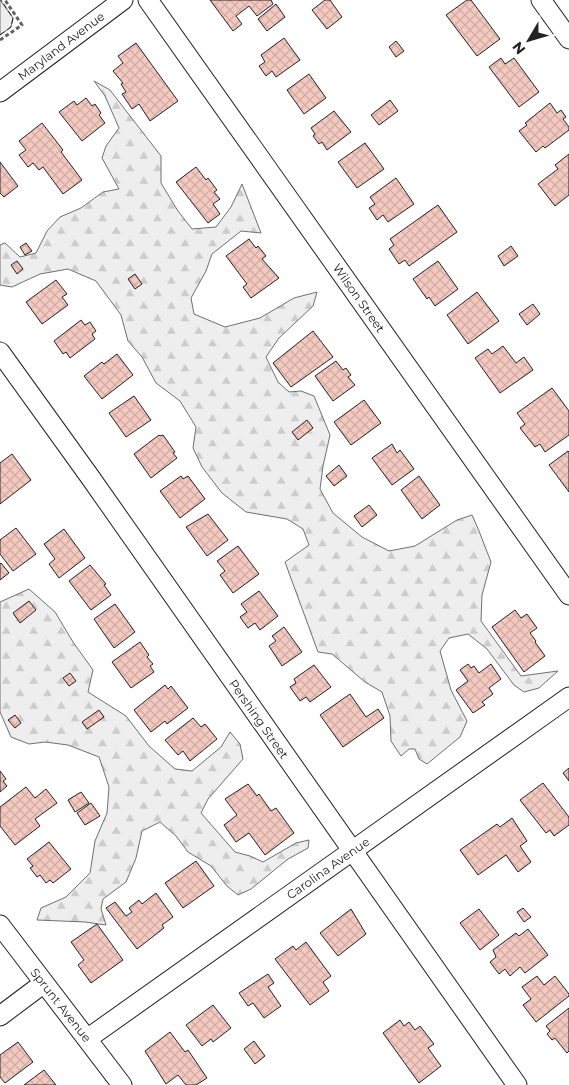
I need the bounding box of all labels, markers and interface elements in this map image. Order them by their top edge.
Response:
street label: Maryland Avenue [15,8,107,84]
north arrow [504,15,554,65]
text: N [508,38,529,58]
street label: Wilson Street [330,261,388,335]
street label: Pershing Street [226,676,292,762]
street label: Carolina Avenue [284,834,372,902]
street label: Sprunt Avenue [27,965,95,1045]

